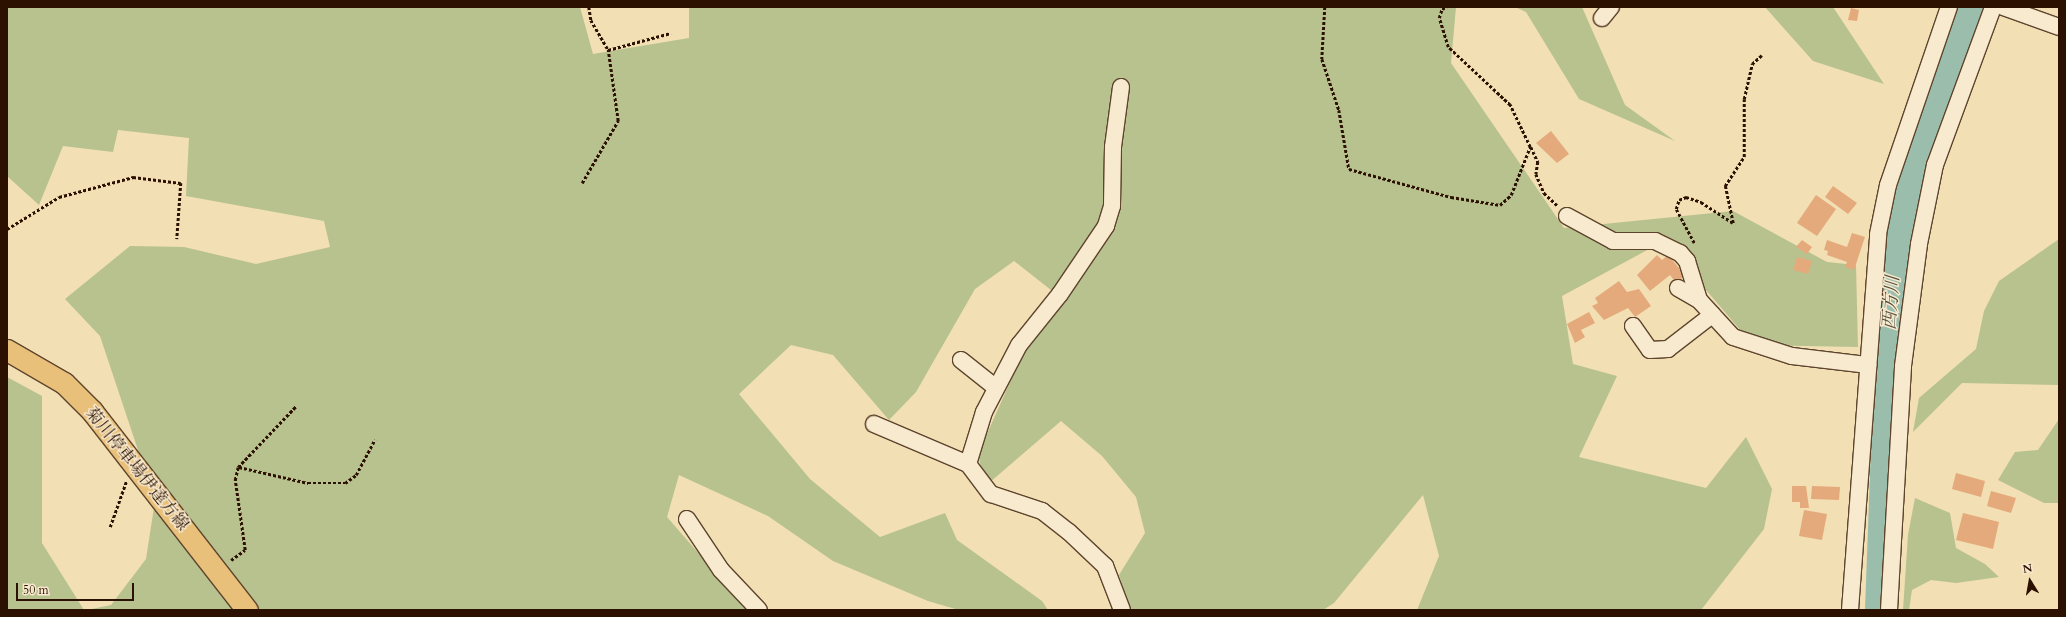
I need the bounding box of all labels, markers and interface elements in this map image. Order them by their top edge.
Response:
water label: 西方川 [1879,275,1905,331]
street label: 菊川停車場伊達方線 [81,403,193,535]
text: N [2021,560,2034,577]
north arrow [2010,561,2050,601]
scale bar [18,575,136,601]
text: 50 m [23,582,49,598]

